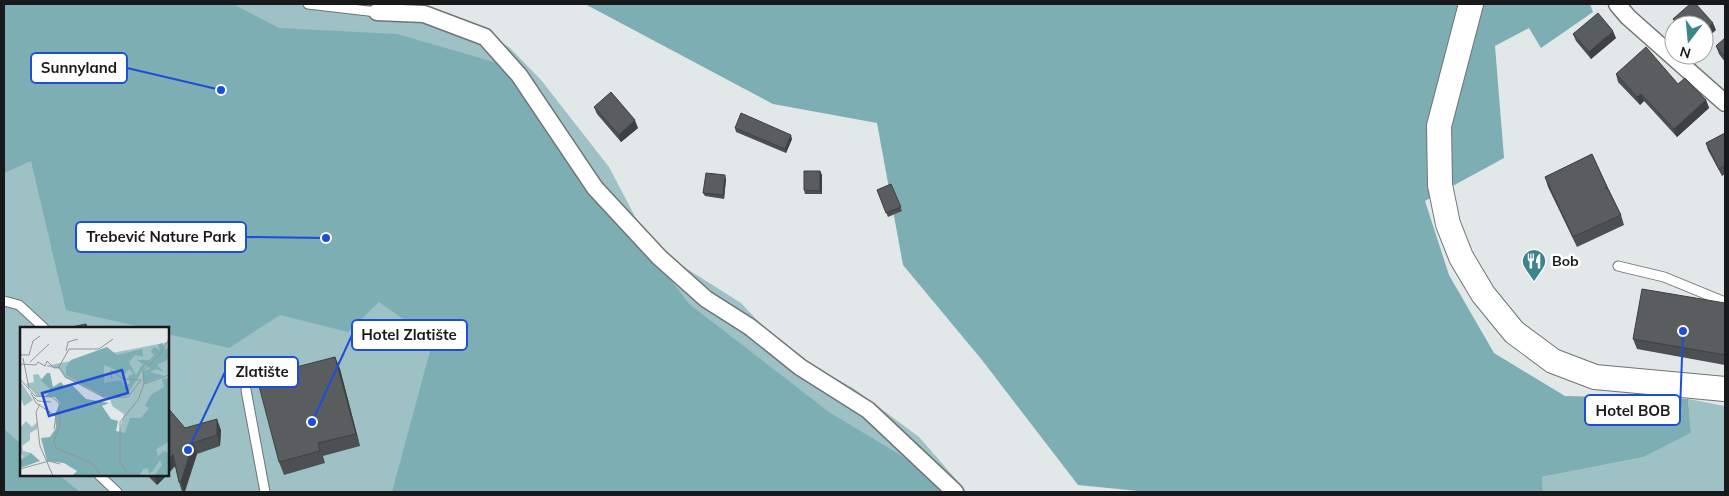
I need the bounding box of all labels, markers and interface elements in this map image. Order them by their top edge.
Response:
north arrow [1664,15,1714,65]
text: N [1678,42,1693,63]
callout: Sunnyland [31,53,127,83]
text: Sunnyland [41,58,117,77]
callout: Trebević Nature Park [76,222,246,252]
text: Trebević Nature Park [86,227,237,246]
restaurant icon: Bob [1521,248,1547,282]
place label: Bob [1552,252,1579,270]
callout: Hotel Zlatište [352,320,467,350]
text: Hotel Zlatište [361,325,457,344]
inset map [20,327,169,476]
callout: Zlatište [225,357,298,387]
text: Zlatište [235,362,289,381]
callout: Hotel BOB [1585,395,1680,425]
text: Hotel BOB [1596,401,1670,420]

